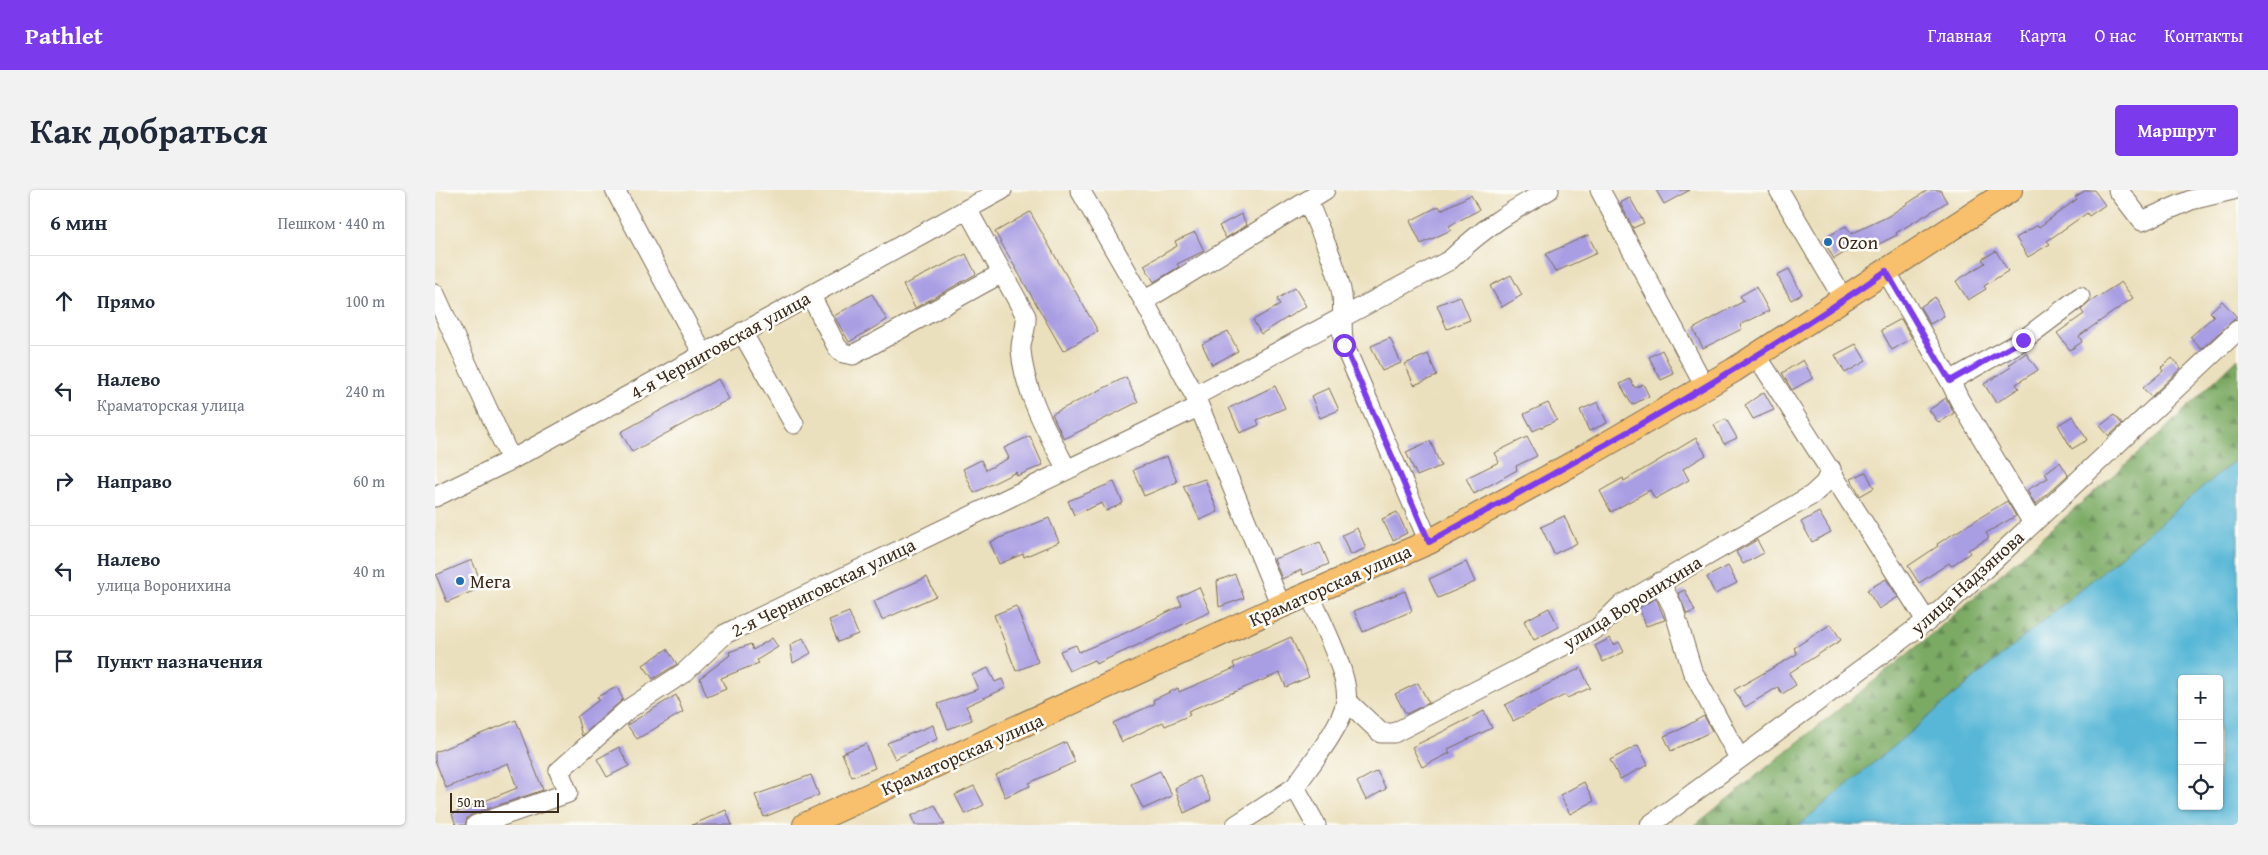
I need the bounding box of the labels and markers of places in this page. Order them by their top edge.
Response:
place label: Ozon [1838,228,1879,256]
marker: Ozon [1822,236,1834,248]
place label: Мега [470,567,511,595]
marker: Мега [454,575,466,587]

